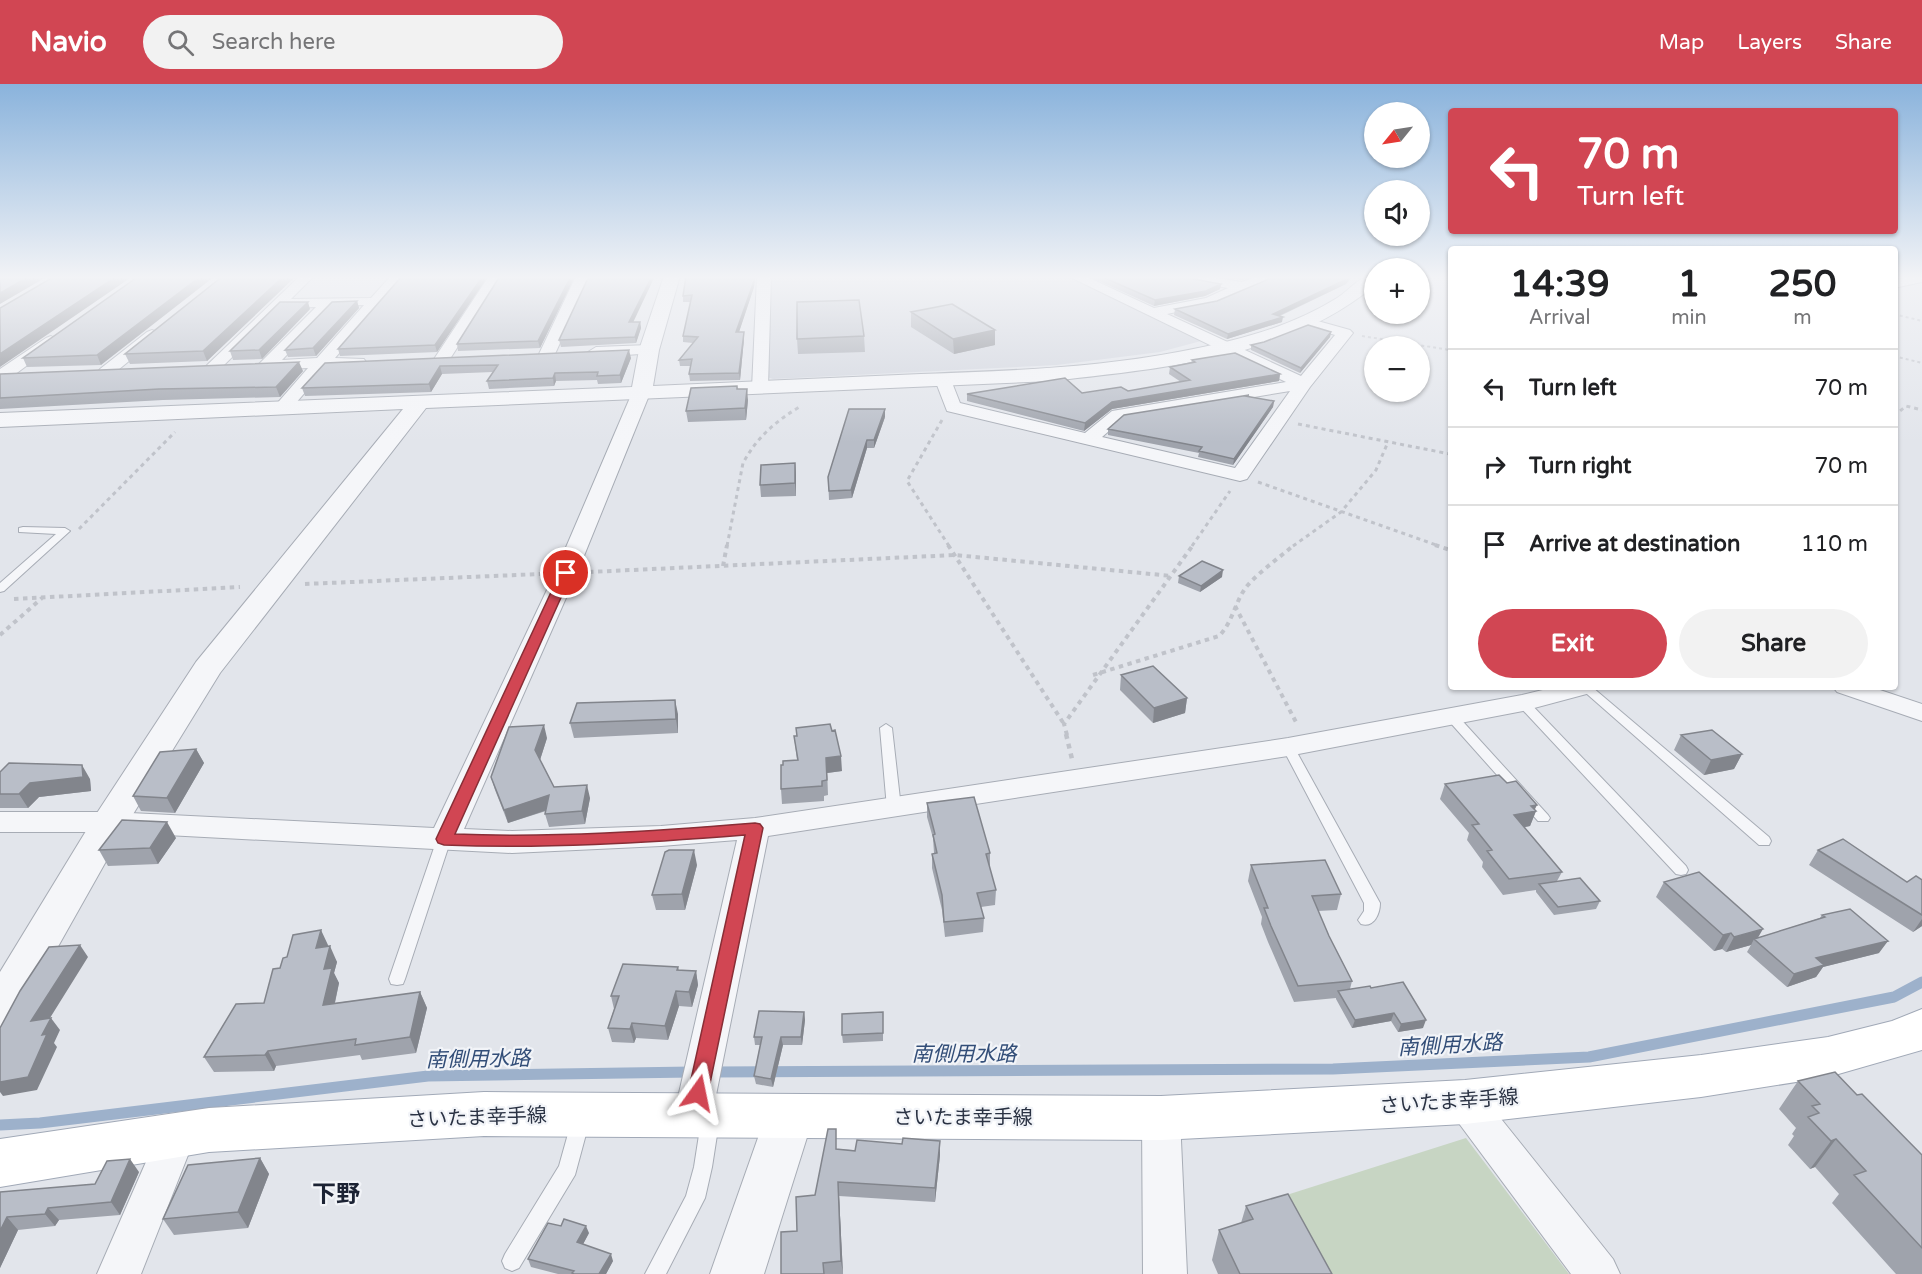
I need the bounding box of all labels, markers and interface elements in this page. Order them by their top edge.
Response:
search box [143,15,563,69]
text: Navio [30,25,107,59]
icon: search [164,26,197,59]
text: Search here [212,29,336,55]
text: Map [1659,30,1704,55]
text: Layers [1737,30,1802,55]
text: Share [1835,30,1892,55]
north arrow [1364,102,1430,168]
map controls [1364,102,1430,402]
text: 70 m [1577,129,1679,180]
icon: left [1478,132,1556,210]
button: sound [1364,180,1430,246]
text: Turn left [1577,180,1684,213]
button: + [1364,258,1430,324]
text: 14:39 [1510,263,1610,306]
text: 1 [1678,263,1700,306]
text: 250 [1768,263,1836,306]
text: Arrival [1529,306,1591,330]
text: min [1671,306,1707,330]
text: m [1793,306,1812,330]
button: − [1364,336,1430,402]
icon: left [1478,372,1511,405]
text: Turn left [1529,375,1617,401]
text: 70 m [1814,375,1868,401]
icon: right [1478,450,1511,483]
text: Turn right [1529,453,1631,479]
text: 70 m [1814,453,1868,479]
icon: arrive [1478,528,1511,561]
text: Arrive at destination [1529,531,1740,557]
text: 110 m [1801,531,1868,557]
pin [540,547,591,598]
icon: arrive [549,556,582,589]
button: Exit [1478,609,1667,678]
button: Share [1679,609,1868,678]
water label: 南側用水路 [1397,1030,1505,1061]
water label: 南側用水路 [912,1042,1018,1067]
water label: 南側用水路 [425,1046,533,1073]
position arrow [666,1061,730,1125]
street label: さいたま幸手線 [1379,1085,1519,1119]
street label: さいたま幸手線 [407,1104,547,1132]
street label: さいたま幸手線 [893,1106,1033,1130]
district label: 下野 [312,1180,360,1209]

